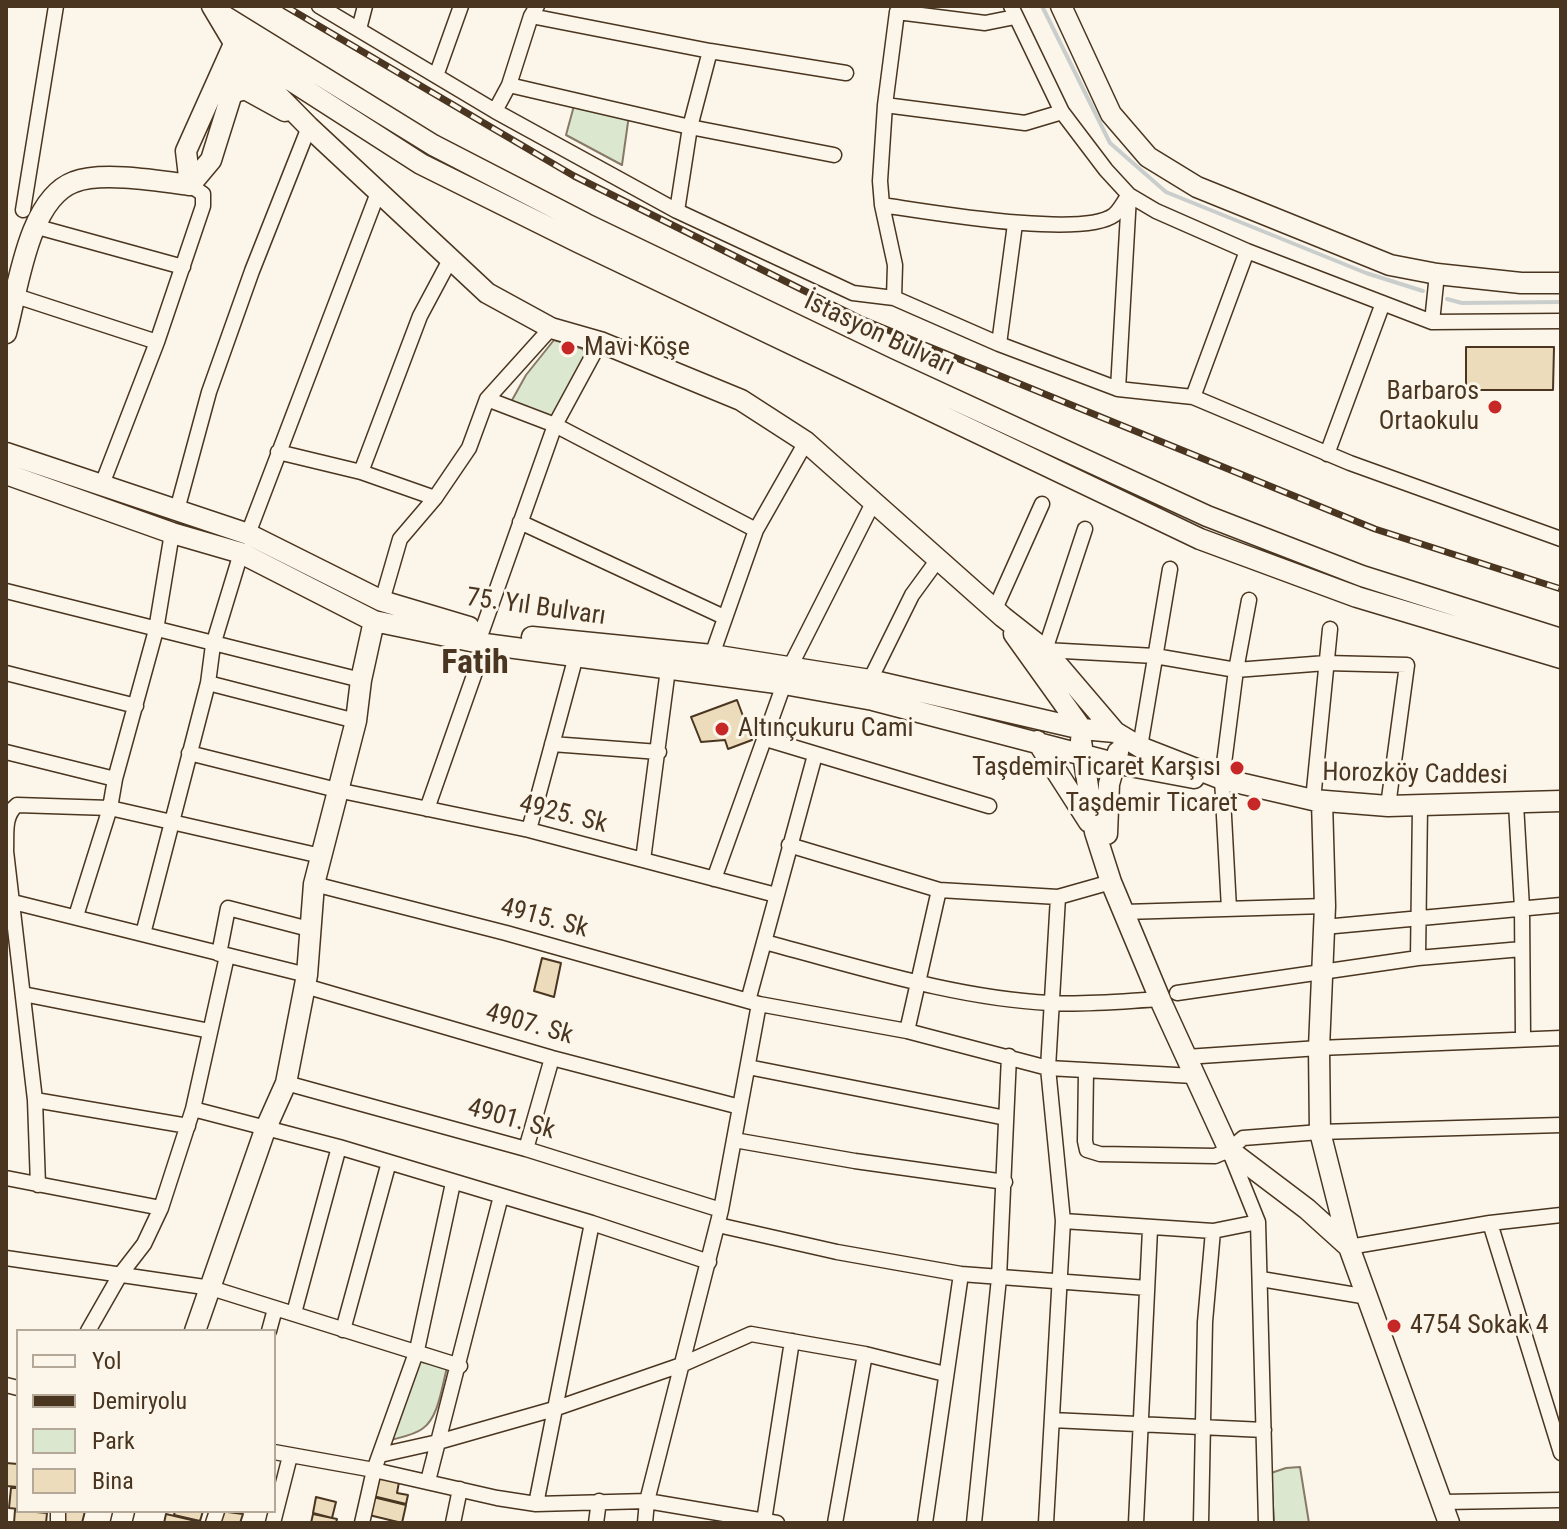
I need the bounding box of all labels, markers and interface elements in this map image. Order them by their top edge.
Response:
street label: İstasyon Bulvarı [799,286,959,384]
place label: Mavi Köşe [584,332,690,364]
marker: Mavi Köşe [559,339,577,357]
place label: Barbaros Ortaokulu [1379,376,1479,438]
marker: Barbaros Ortaokulu [1486,398,1504,416]
street label: 75. Yıl Bulvarı [464,583,608,633]
district label: Fatih [441,644,509,684]
place label: Altınçukuru Cami [738,713,913,745]
marker: Altınçukuru Cami [713,720,731,738]
place label: Taşdemir Ticaret Karşısı [972,752,1221,784]
street label: Horozköy Caddesi [1322,758,1508,792]
marker: Taşdemir Ticaret Karşısı [1228,759,1246,777]
place label: Taşdemir Ticaret [1066,788,1238,820]
street label: 4925. Sk [516,789,610,841]
marker: Taşdemir Ticaret [1245,795,1263,813]
street label: 4915. Sk [497,892,591,946]
street label: 4907. Sk [482,998,576,1052]
street label: 4901. Sk [464,1093,558,1147]
place label: 4754 Sokak 4 [1410,1310,1549,1342]
marker: 4754 Sokak 4 [1385,1317,1403,1335]
legend [16,1329,276,1513]
text: Yol [92,1347,121,1375]
text: Demiryolu [92,1387,187,1415]
text: Park [92,1427,135,1455]
text: Bina [92,1467,134,1495]

